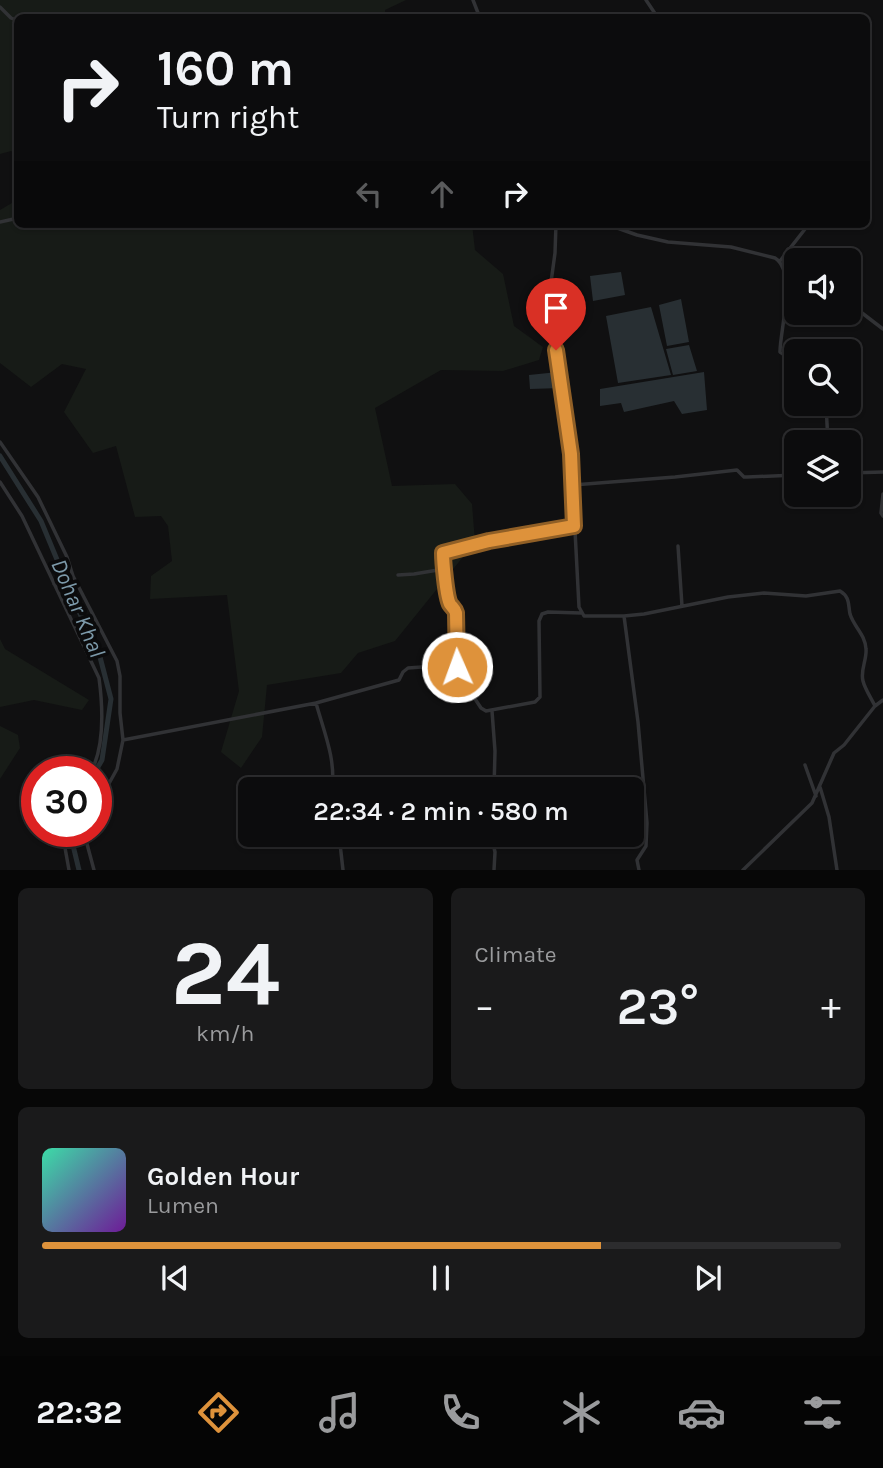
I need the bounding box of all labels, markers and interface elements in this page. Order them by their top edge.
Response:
text: 160 m [157,40,294,97]
icon: right [42,42,133,133]
text: Turn right [157,99,299,136]
icon: left [350,175,388,213]
icon: ahead [423,175,461,213]
icon: right [496,175,534,213]
map controls [784,248,861,507]
button: sound [784,248,861,325]
pin [526,278,586,350]
icon: arrive [537,289,575,327]
button: search [784,339,861,416]
button: layers [784,430,861,507]
water label: Dohar Khal [45,555,111,662]
position arrow [420,630,494,704]
speed limit sign: 30 [21,756,112,847]
text: 22:34 · 2 min · 580 m [313,796,569,827]
text: 24 [171,921,280,1027]
text: Climate [475,941,557,968]
text: 23° [617,976,699,1037]
text: − [475,984,494,1029]
text: + [821,984,841,1029]
text: km/h [196,1020,254,1047]
text: Golden Hour [147,1161,299,1192]
text: Lumen [147,1192,219,1219]
icon: previous [156,1259,194,1297]
icon: pause [422,1259,460,1297]
icon: next [689,1259,727,1297]
icon: directions [194,1388,243,1437]
icon: music [315,1388,364,1437]
icon: phone [436,1388,485,1437]
icon: climate [557,1388,606,1437]
icon: car [677,1388,726,1437]
icon: filters [798,1388,847,1437]
text: 22:32 [36,1394,122,1431]

